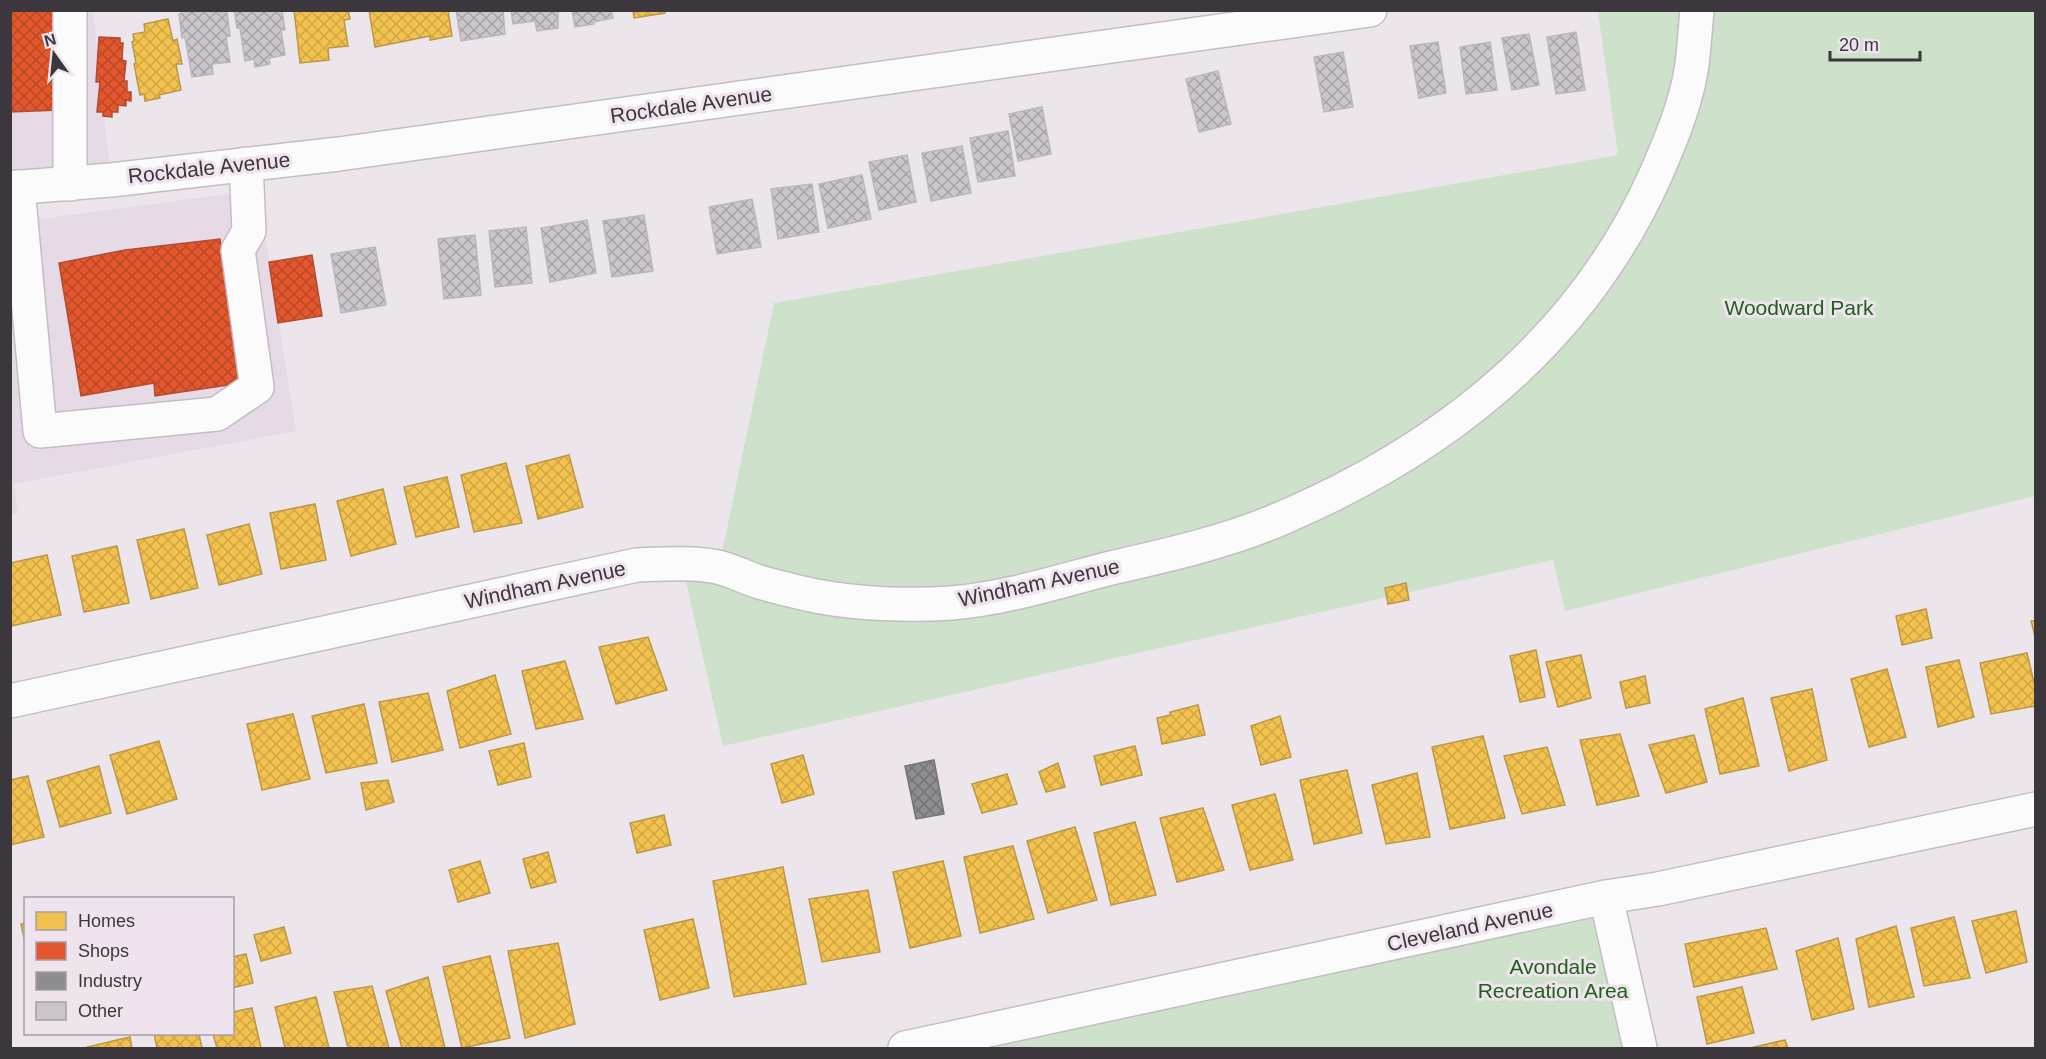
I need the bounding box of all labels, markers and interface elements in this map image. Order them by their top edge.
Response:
north arrow [24,24,84,84]
scale bar [1830,24,1920,62]
text: N [42,30,58,50]
text: 20 m [1839,35,1879,55]
street label: Rockdale Avenue [609,82,773,127]
street label: Rockdale Avenue [127,148,291,187]
park label: Woodward Park [1724,296,1874,319]
street label: Windham Avenue [956,554,1122,611]
street label: Windham Avenue [462,556,628,613]
legend [24,897,234,1035]
street label: Cleveland Avenue [1385,898,1555,955]
text: Homes [78,911,135,931]
text: Shops [78,941,129,961]
park label: Avondale Recreation Area [1478,955,1629,1002]
text: Industry [78,971,142,991]
text: Other [78,1001,123,1021]

